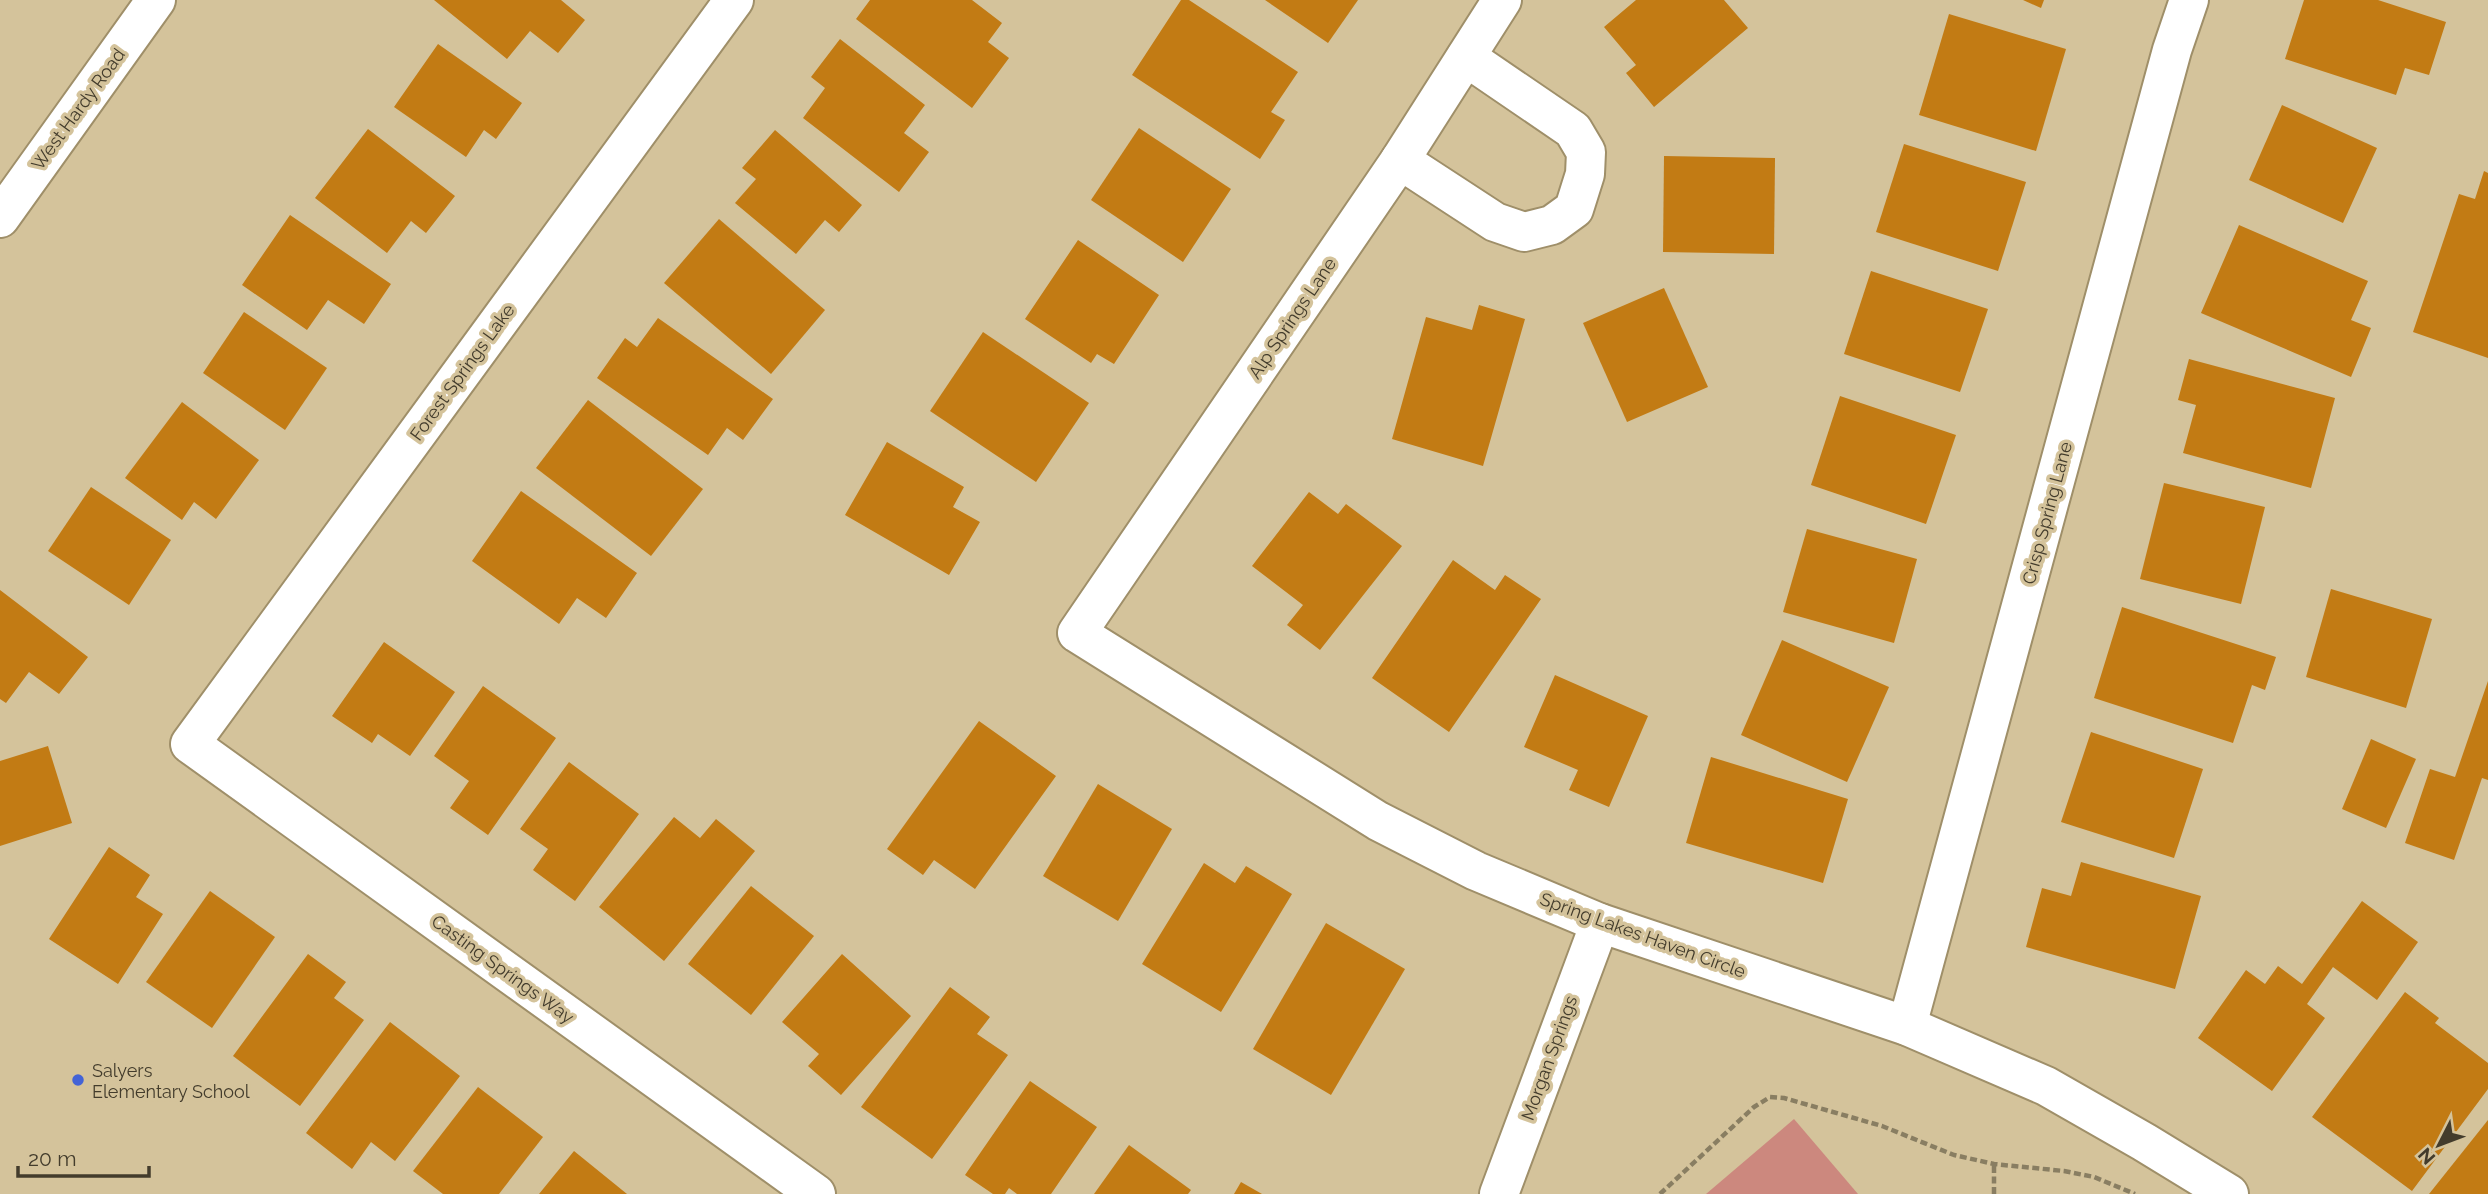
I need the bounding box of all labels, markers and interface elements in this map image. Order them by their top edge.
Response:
street label: West Hardy Road [27,44,129,174]
street label: Alp Springs Lane [1244,253,1340,382]
street label: Forest Springs Lake [405,299,519,444]
street label: Crisp Spring Lane [2018,439,2076,587]
street label: Spring Lakes Haven Circle [1537,888,1749,982]
street label: Casting Springs Way [428,910,578,1028]
street label: Morgan Springs [1517,993,1581,1123]
place label: Salyers Elementary School [92,1060,250,1102]
marker: Salyers Elementary School [70,1072,86,1088]
north arrow [2404,1110,2474,1180]
scale bar [18,1134,149,1178]
text: N [2413,1144,2439,1169]
text: 20 m [28,1146,76,1171]

